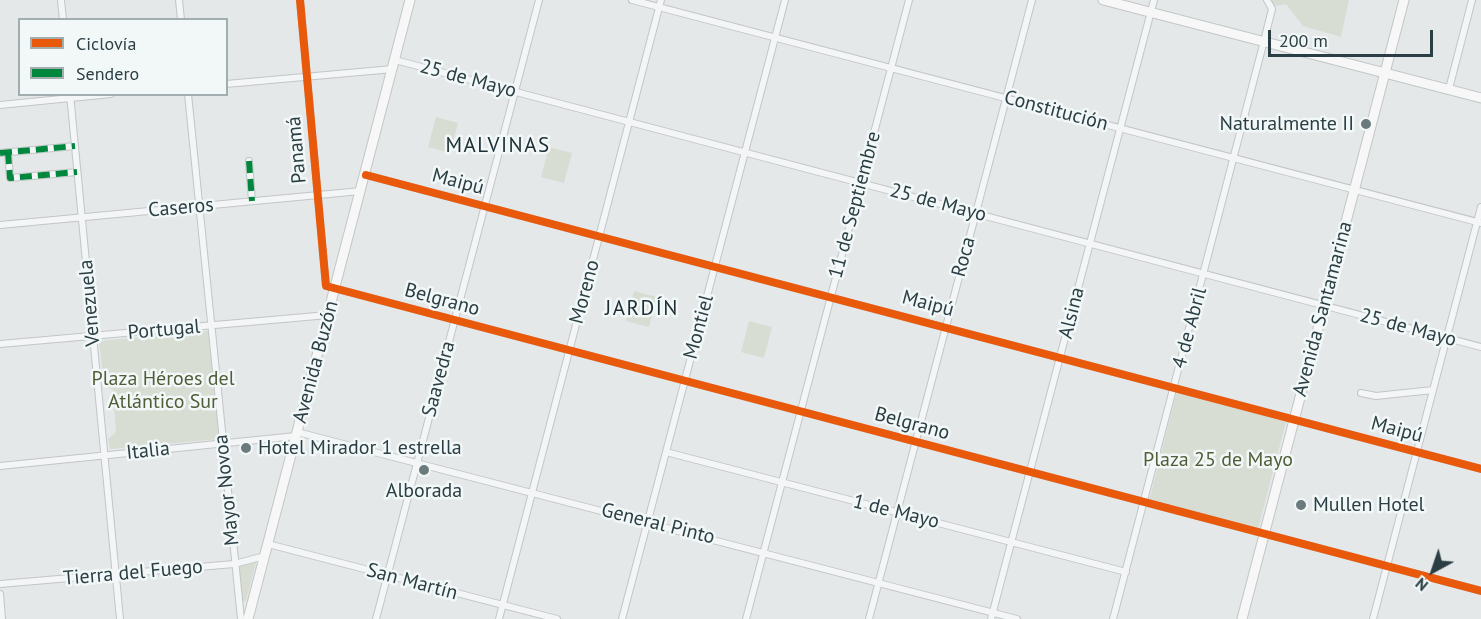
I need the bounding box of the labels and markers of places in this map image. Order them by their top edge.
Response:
place label: Naturalmente II [1219,112,1354,136]
marker: Naturalmente II [1359,117,1373,131]
place label: Hotel Mirador 1 estrella [258,436,462,460]
marker: Hotel Mirador 1 estrella [239,441,253,455]
marker: Alborada [417,463,431,477]
place label: Alborada [386,479,462,503]
place label: Mullen Hotel [1313,493,1424,517]
marker: Mullen Hotel [1294,498,1308,512]

